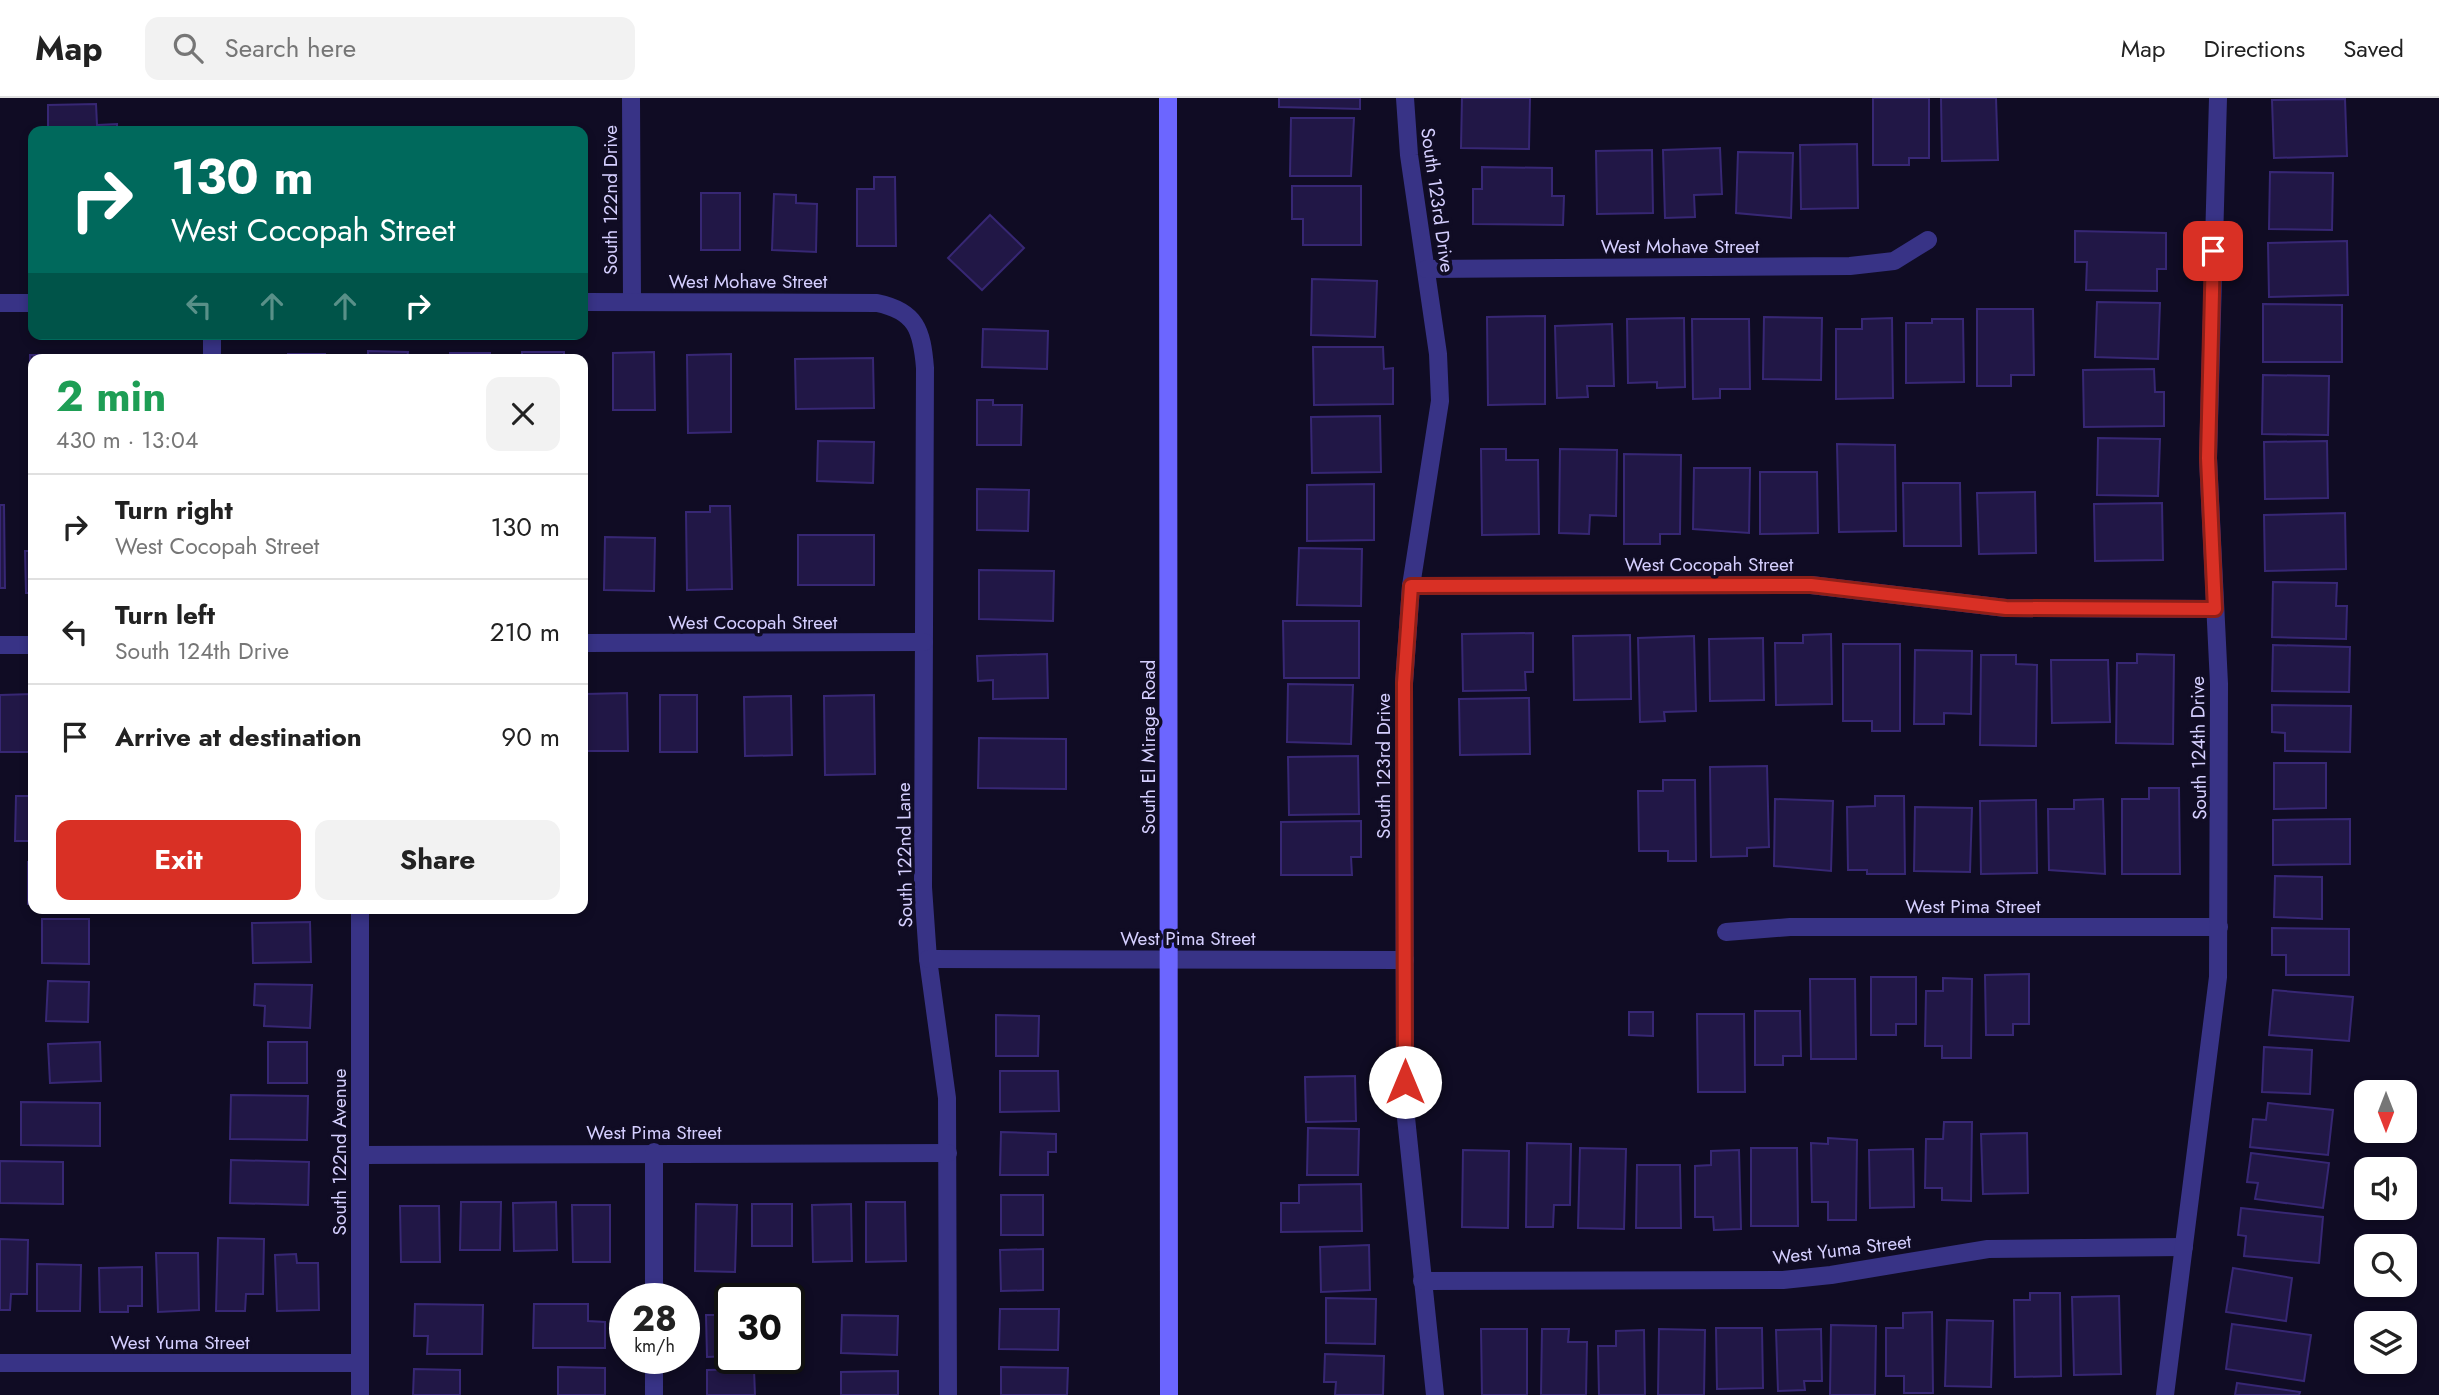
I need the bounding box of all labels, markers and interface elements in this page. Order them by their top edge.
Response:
search box [145,17,635,80]
text: Map [35,25,103,72]
icon: search [169,29,207,67]
text: Search here [225,29,356,67]
text: Map [2121,31,2166,66]
text: Directions [2204,31,2305,66]
text: Saved [2343,31,2404,66]
street label: South 122nd Drive [597,125,624,275]
street label: South 123rd Drive [1414,126,1461,274]
text: 130 m [171,142,314,212]
icon: right [56,154,147,245]
text: West Cocopah Street [171,207,455,253]
pin [2183,221,2243,281]
icon: arrive [2194,232,2232,270]
street label: West Mohave Street [1601,233,1760,260]
street label: West Mohave Street [669,268,828,295]
icon: left [180,287,218,325]
icon: ahead [253,287,291,325]
icon: ahead [326,287,364,325]
icon: right [399,287,437,325]
text: 2 min [56,366,166,427]
button: close [486,377,560,451]
text: 430 m · 13:04 [56,423,198,457]
text: Turn right [115,491,233,529]
icon: right [56,508,94,546]
text: 130 m [490,508,560,546]
text: West Cocopah Street [115,529,319,563]
street label: West Cocopah Street [1625,551,1794,578]
text: Turn left [115,596,215,634]
street label: West Cocopah Street [669,609,838,636]
icon: left [56,613,94,651]
text: 210 m [490,613,560,651]
text: South 124th Drive [115,634,289,668]
street label: South El Mirage Road [1135,660,1162,834]
street label: South 124th Drive [2184,676,2213,820]
street label: South 123rd Drive [1370,693,1397,839]
icon: arrive [56,718,94,756]
text: Arrive at destination [115,718,362,756]
text: 90 m [501,718,560,756]
street label: South 122nd Lane [890,782,919,928]
button: Exit [56,820,301,900]
button: Share [315,820,560,900]
street label: West Pima Street [1905,893,2041,920]
street label: West Pima Street [1120,925,1256,952]
position arrow [1368,1045,1442,1119]
street label: South 122nd Avenue [326,1068,353,1235]
north arrow [2354,1080,2417,1143]
map controls [2354,1080,2417,1374]
street label: West Pima Street [586,1119,722,1146]
button: sound [2354,1157,2417,1220]
street label: West Yuma Street [1771,1228,1913,1271]
button: search [2354,1234,2417,1297]
speed limit sign: 30 [714,1283,805,1374]
text: 28 [632,1294,677,1344]
button: layers [2354,1311,2417,1374]
street label: West Yuma Street [110,1329,250,1356]
text: km/h [634,1333,675,1359]

